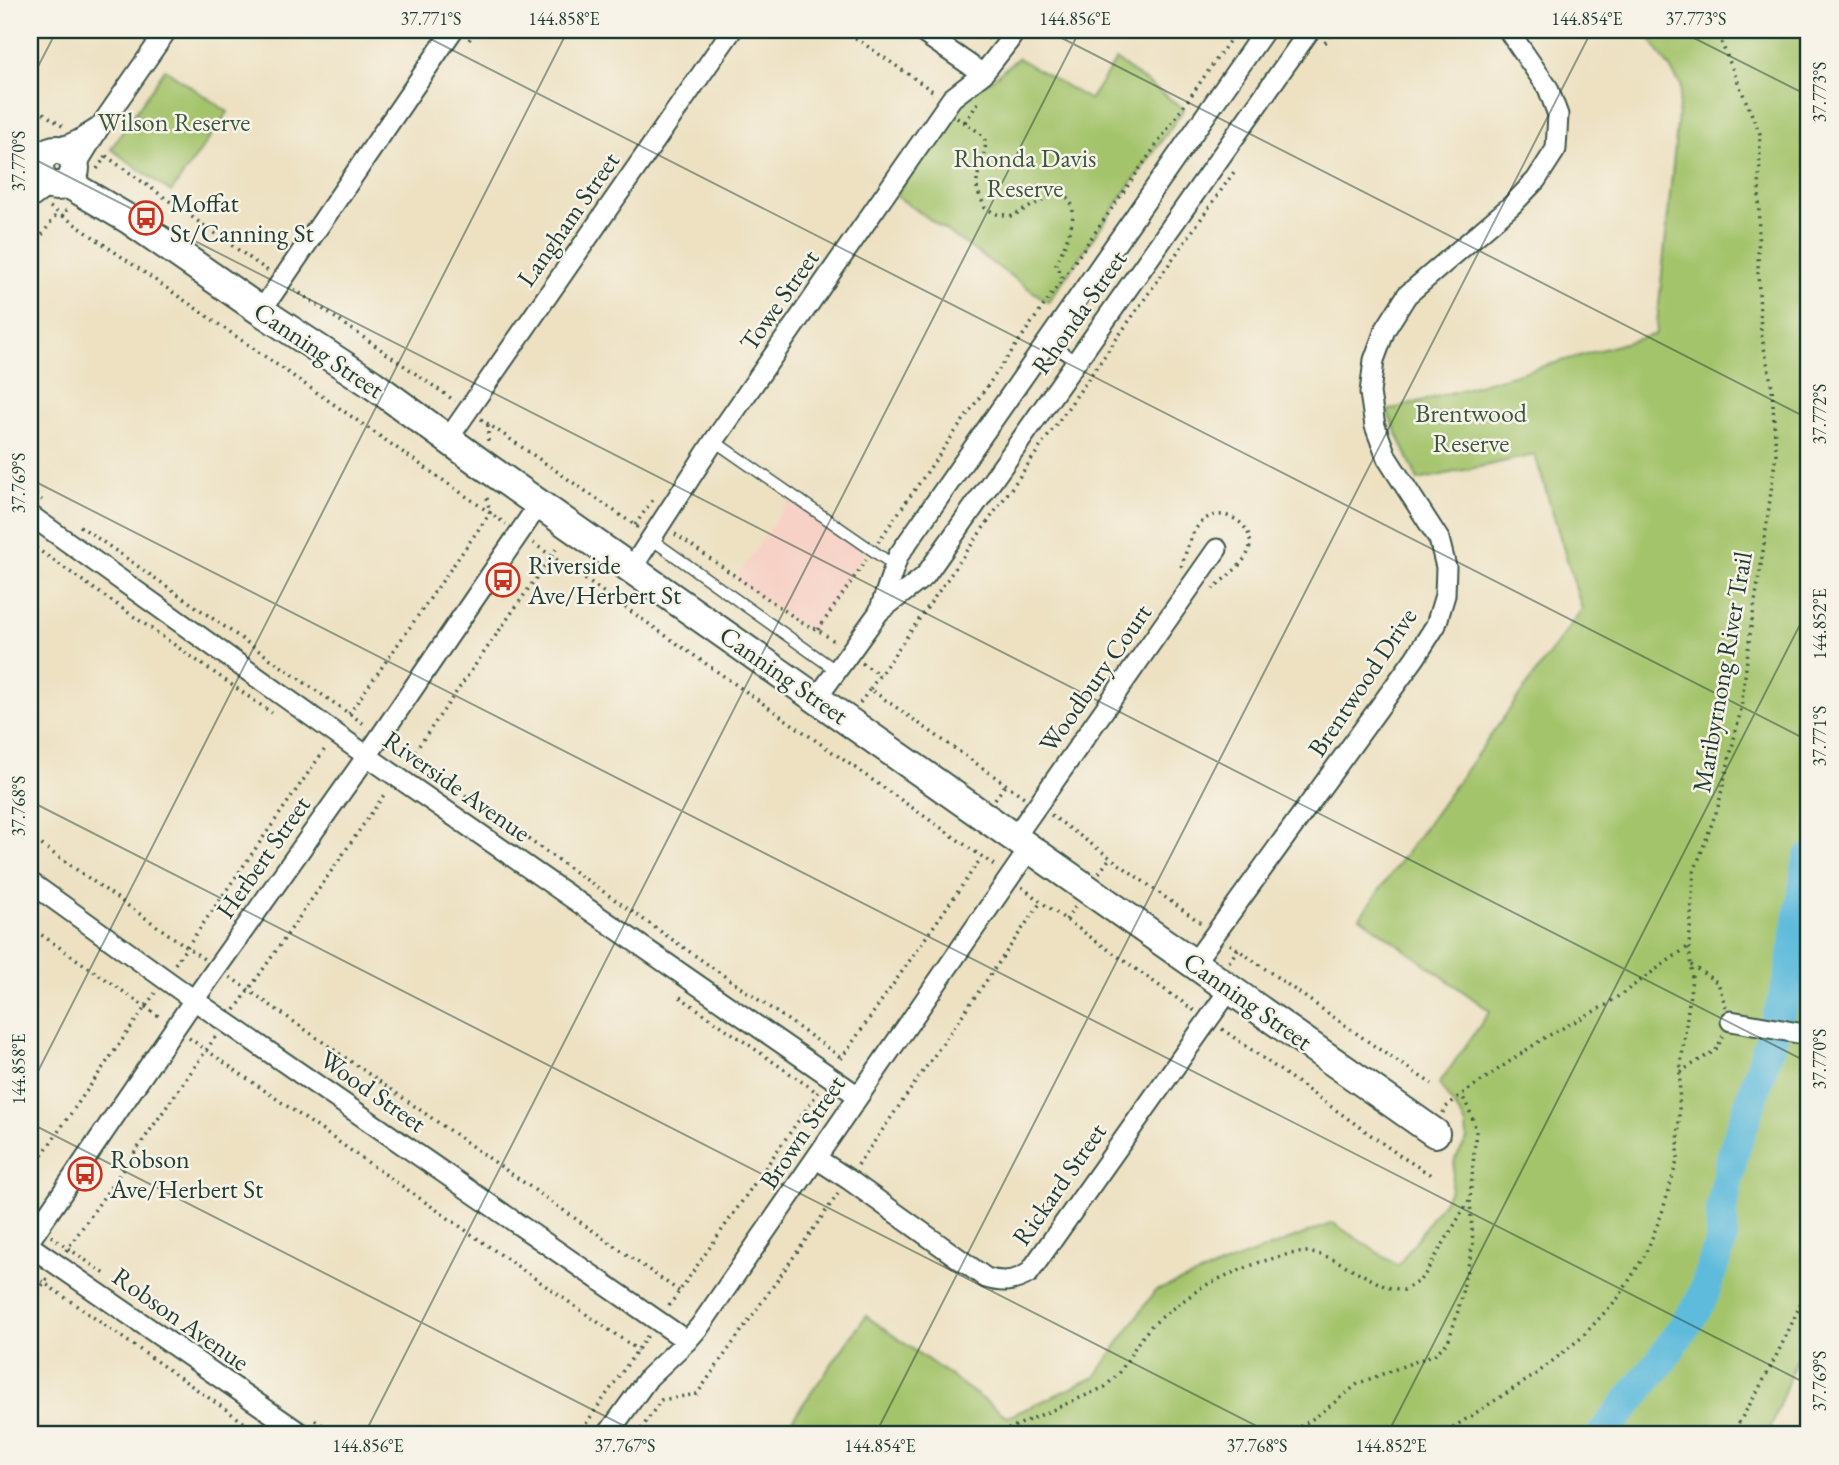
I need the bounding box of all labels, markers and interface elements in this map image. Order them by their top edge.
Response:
text: 37.771°S [401,7,461,30]
text: 144.858°E [528,7,600,30]
text: 144.856°E [1039,7,1111,30]
text: 144.854°E [1551,7,1623,30]
text: 37.773°S [1666,7,1726,30]
text: 37.773°S [1808,62,1831,122]
park label: Wilson Reserve [98,105,250,139]
text: 37.770°S [7,131,30,191]
park label: Rhonda Davis Reserve [954,141,1096,205]
street label: Langham Street [509,145,627,293]
place label: Moffat St/Canning St [170,186,314,250]
bus stop icon: Moffat St/Canning St [127,199,165,237]
street label: Towe Street [732,242,826,358]
street label: Rhonda Street [1024,243,1134,381]
street label: Canning Street [247,294,391,406]
text: 37.772°S [1808,384,1831,444]
park label: Brentwood Reserve [1415,396,1528,460]
text: 37.769°S [7,453,30,513]
place label: Riverside Ave/Herbert St [527,548,681,612]
street label: Maribyrnong River Trail [1684,549,1760,795]
bus stop icon: Riverside Ave/Herbert St [484,561,522,599]
text: 144.852°E [1808,588,1831,660]
street label: Woodbury Court [1031,597,1159,759]
street label: Brentwood Drive [1300,601,1424,763]
street label: Canning Street [713,618,855,732]
text: 37.771°S [1808,706,1831,766]
street label: Riverside Avenue [377,723,537,849]
text: 37.768°S [7,776,30,836]
street label: Herbert Street [208,789,318,925]
street label: Canning Street [1177,944,1319,1058]
text: 37.770°S [1808,1029,1831,1089]
text: 144.858°E [7,1033,30,1105]
street label: Wood Street [313,1042,433,1140]
street label: Brown Street [751,1068,853,1196]
street label: Rickard Street [1004,1116,1114,1252]
place label: Robson Ave/Herbert St [109,1142,263,1206]
bus stop icon: Robson Ave/Herbert St [66,1155,104,1193]
street label: Robson Avenue [106,1259,256,1379]
text: 37.769°S [1808,1351,1831,1411]
text: 144.856°E [332,1434,404,1457]
text: 37.767°S [595,1434,655,1457]
text: 144.854°E [844,1434,916,1457]
text: 37.768°S [1227,1434,1287,1457]
text: 144.852°E [1355,1434,1427,1457]

